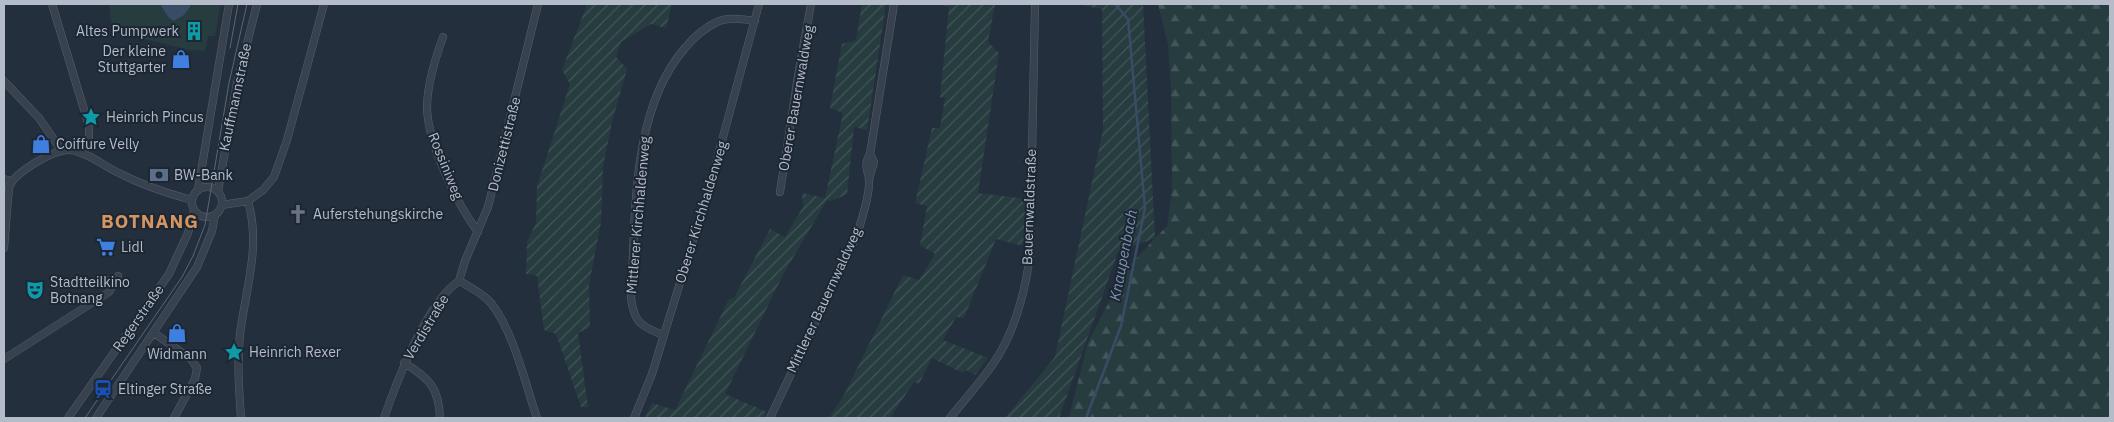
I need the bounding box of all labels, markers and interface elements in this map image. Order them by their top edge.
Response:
building icon: Altes Pumpwerk [183,20,205,42]
place label: Altes Pumpwerk [76,22,180,40]
street label: Oberer Bauernwaldweg [774,23,818,172]
street label: Kauffmannstraße [215,41,255,152]
place label: Der kleine Stuttgarter [98,42,166,76]
shop icon: Der kleine Stuttgarter [170,48,192,70]
street label: Donizettistraße [484,95,525,193]
place icon: Heinrich Pincus [80,106,102,128]
place label: Heinrich Pincus [106,108,204,126]
street label: Rossiniweg [424,130,468,203]
shop icon: Coiffure Velly [30,133,52,155]
place label: Coiffure Velly [56,135,139,153]
street label: Mittlerer Kirchhaldenweg [622,135,654,295]
street label: Oberer Kirchhaldenweg [671,138,731,285]
street label: Bauernwaldstraße [1018,148,1040,265]
bank icon: BW-Bank [148,164,170,186]
place label: BW-Bank [174,166,234,184]
church icon: Auferstehungskirche [287,203,309,225]
place label: Auferstehungskirche [313,205,443,223]
water label: Knaupenbach [1105,208,1141,302]
district label: BOTNANG [101,209,199,233]
street label: Mittlerer Bauernwaldweg [782,224,866,376]
supermarket icon: Lidl [95,236,117,258]
place label: Lidl [121,238,144,256]
place label: Stadtteilkino Botnang [50,273,130,307]
theatre icon: Stadtteilkino Botnang [24,279,46,301]
street label: Regerstraße [108,281,168,355]
street label: Verdistraße [399,291,453,363]
shop icon: Widmann [166,322,188,344]
place icon: Heinrich Rexer [223,341,245,363]
place label: Heinrich Rexer [249,343,341,361]
place label: Widmann [147,345,207,363]
station icon: Eltinger Straße [92,378,114,400]
place label: Eltinger Straße [118,380,212,398]

